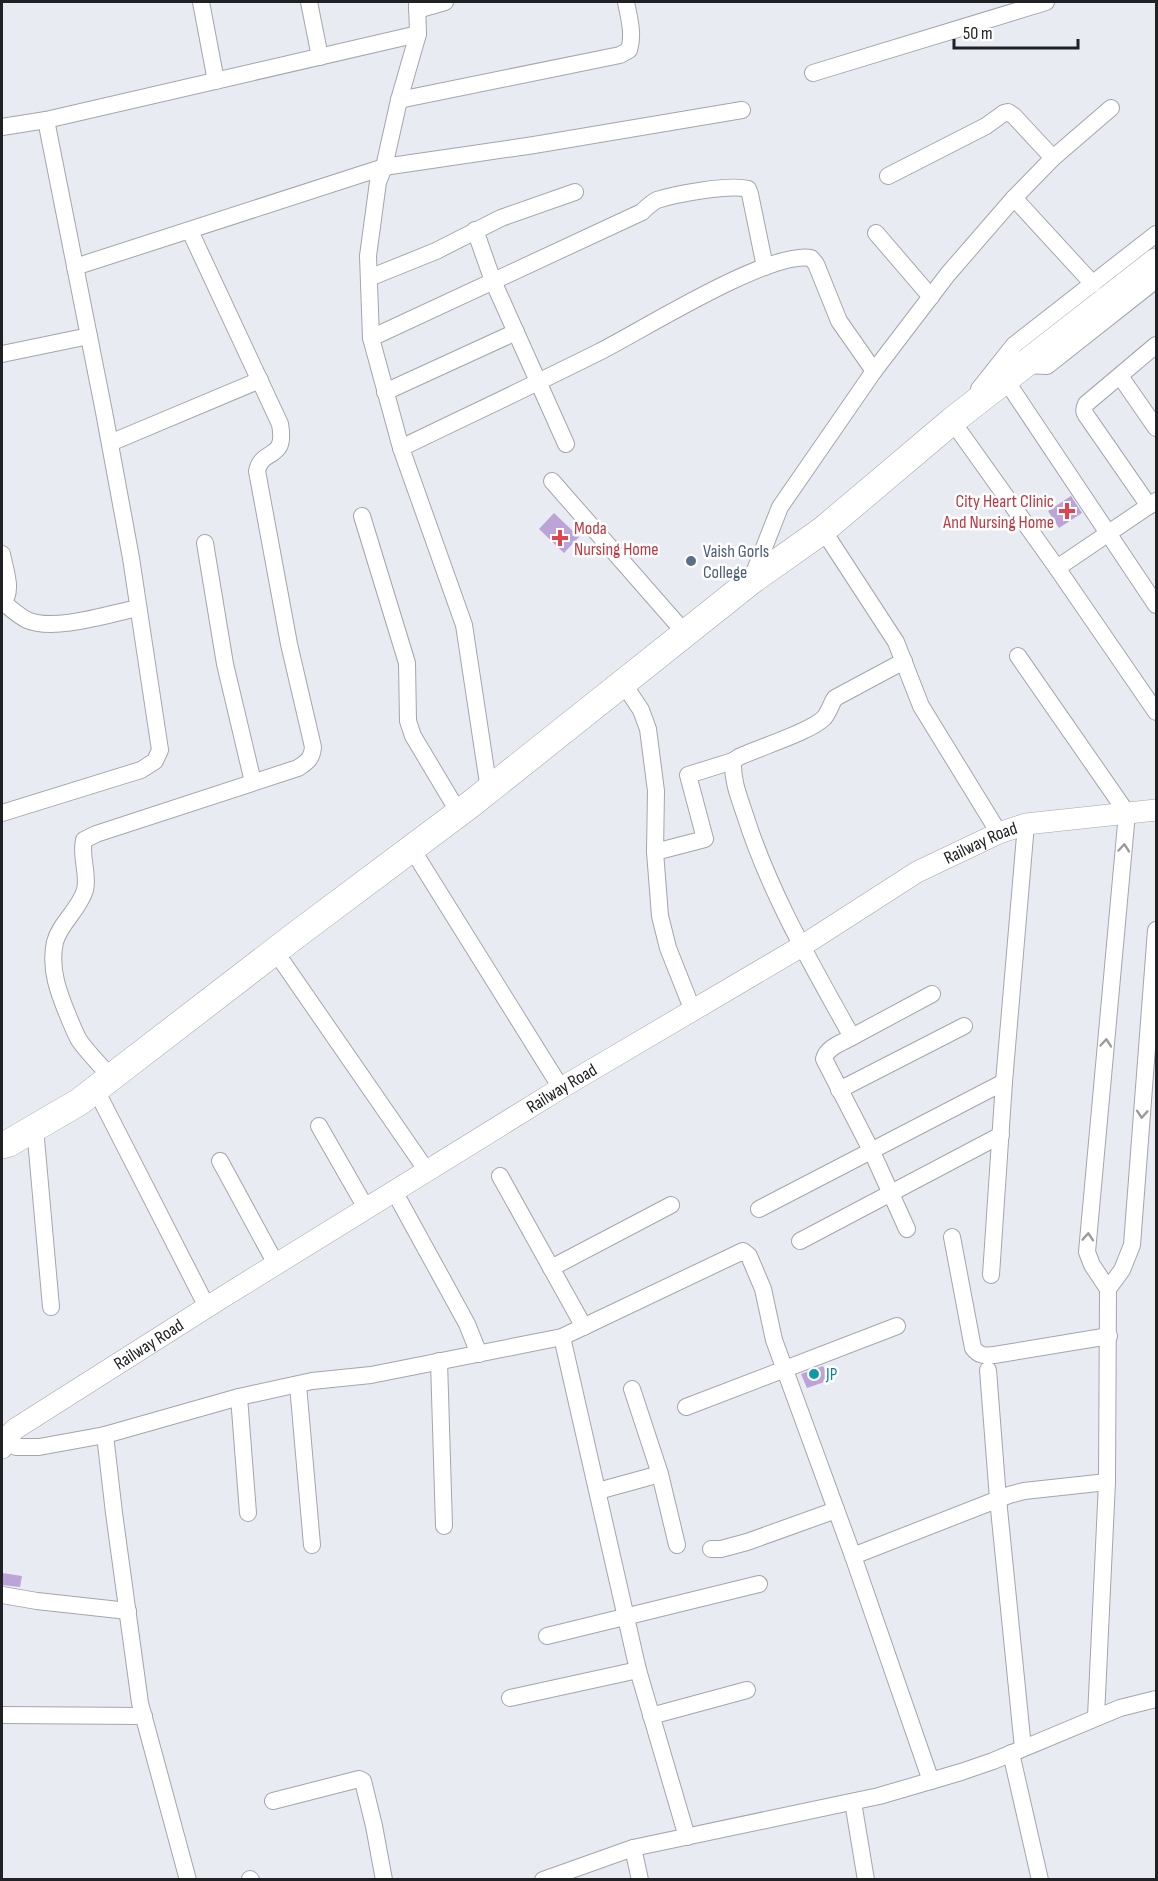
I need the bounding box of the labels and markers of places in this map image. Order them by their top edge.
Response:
place label: City Heart Clinic And Nursing Home [942,491,1054,533]
marker: City Heart Clinic And Nursing Home [1058,502,1076,520]
place label: Moda Nursing Home [574,518,659,560]
marker: Moda Nursing Home [551,529,569,547]
place label: Vaish Gorls College [703,541,769,583]
marker: Vaish Gorls College [684,554,698,568]
place label: JP [825,1364,838,1385]
marker: JP [807,1367,821,1381]

